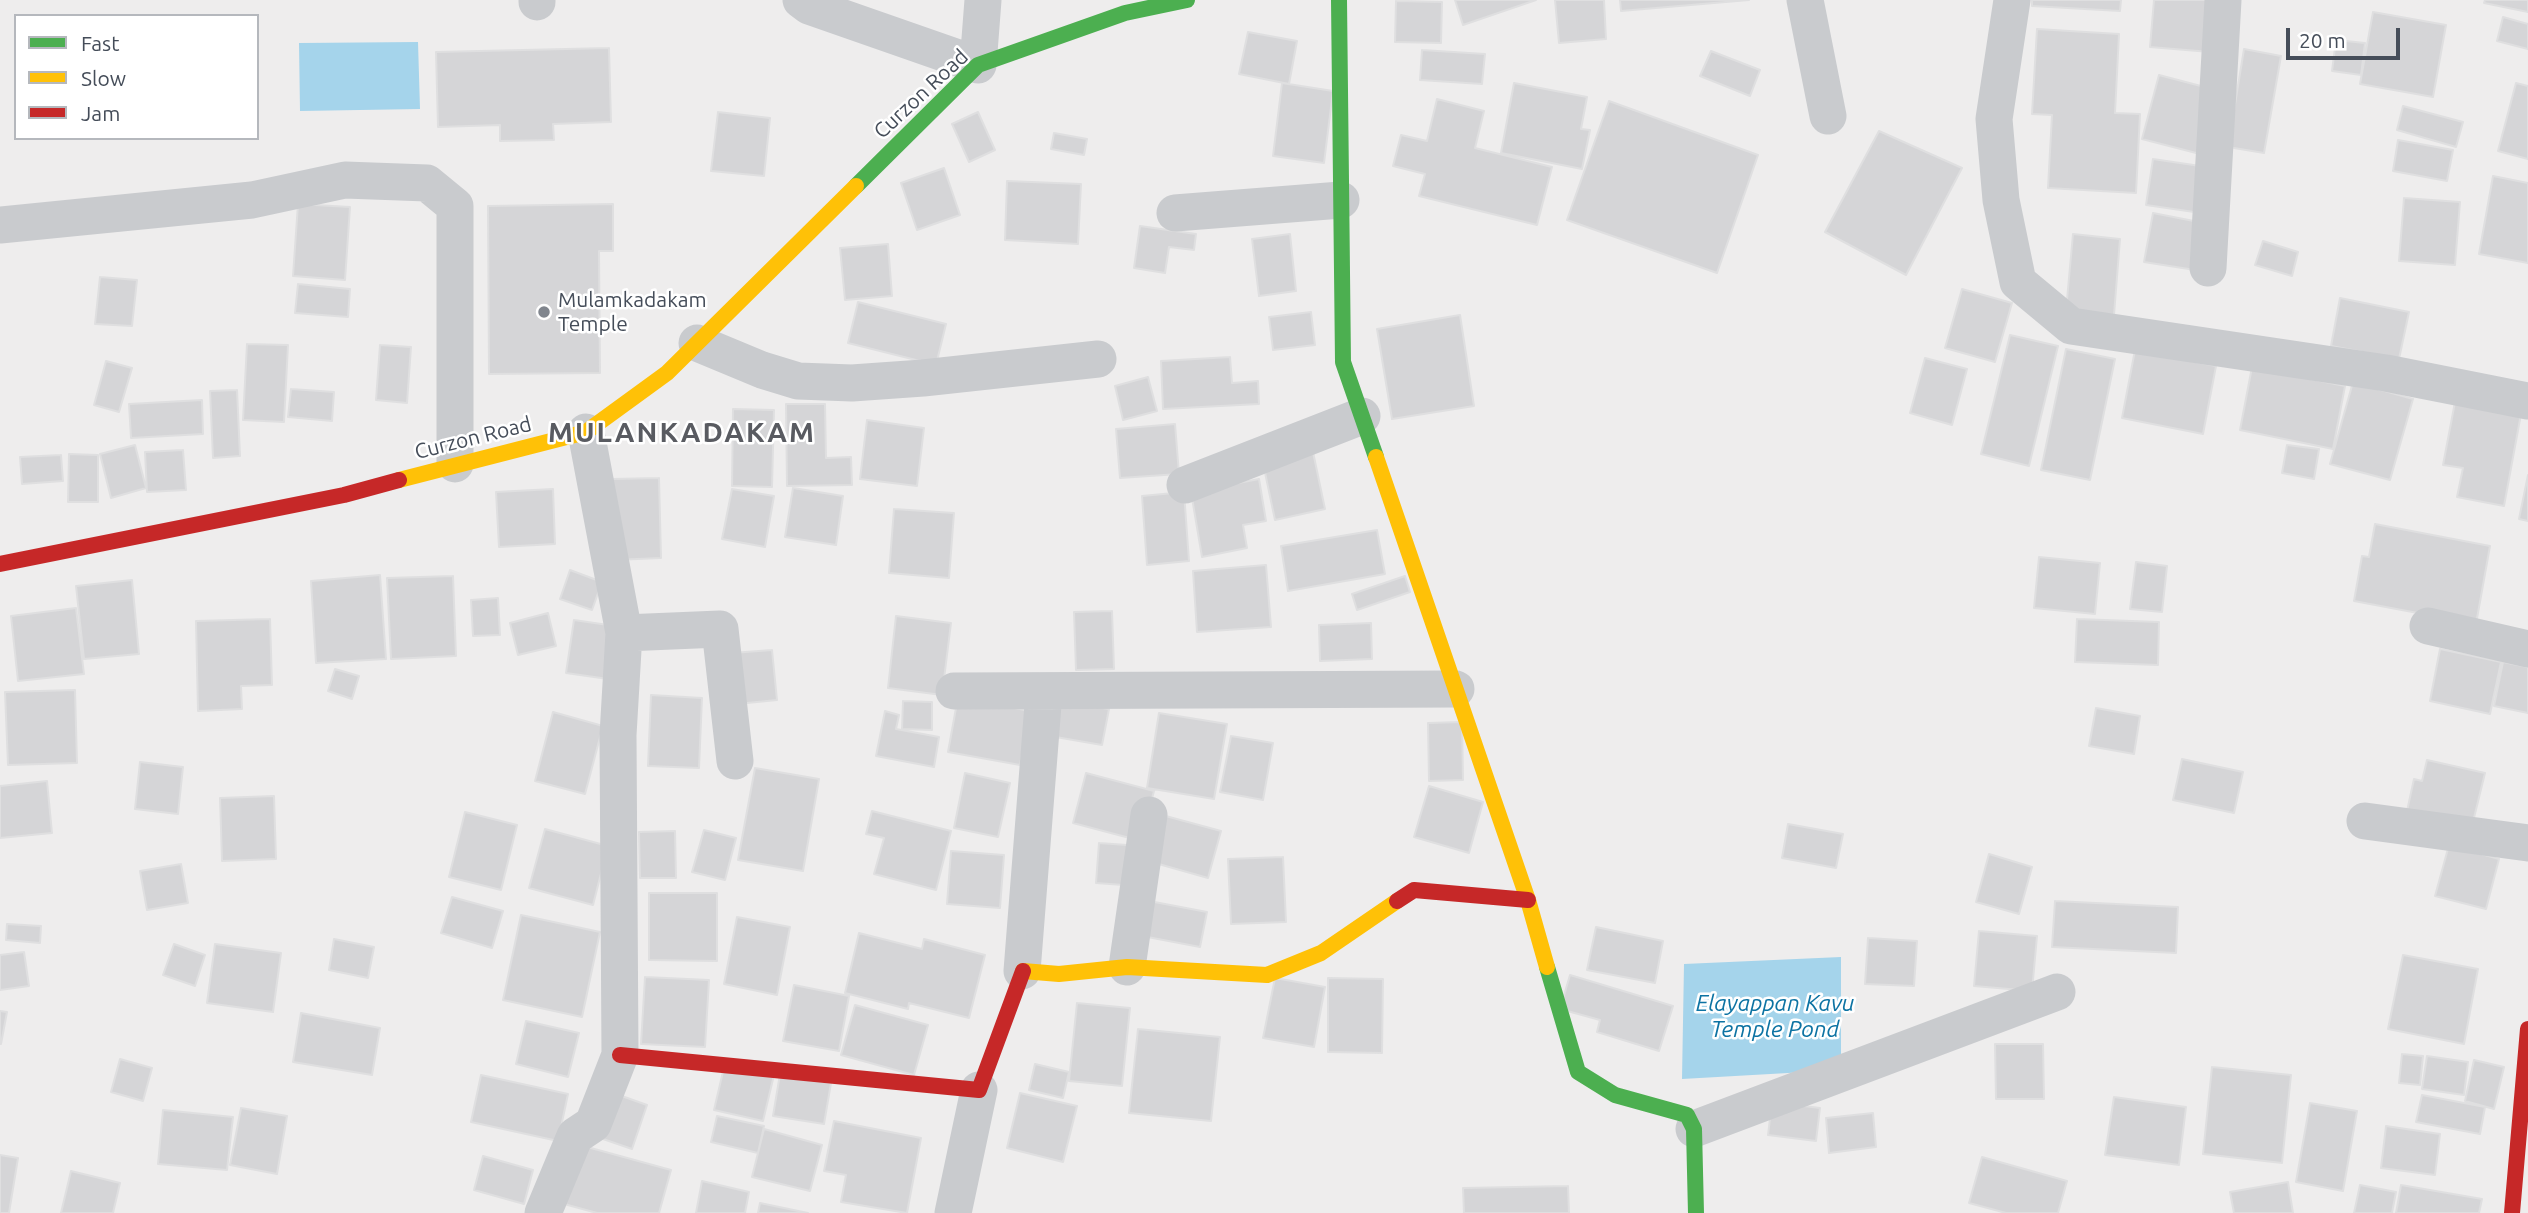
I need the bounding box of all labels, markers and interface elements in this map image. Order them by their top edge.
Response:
legend [14,14,259,140]
scale bar [2290,14,2404,58]
text: 20 m [2299,28,2346,52]
text: Fast [81,31,119,55]
street label: Curzon Road [869,44,973,144]
text: Slow [81,66,126,90]
text: Jam [81,101,120,125]
place label: Mulamkadakam Temple [558,287,707,337]
marker: Mulamkadakam Temple [536,304,552,320]
street label: Curzon Road [412,411,534,465]
district label: MULANKADAKAM [550,416,814,450]
water label: Elayappan Kavu Temple Pond [1696,989,1854,1043]

